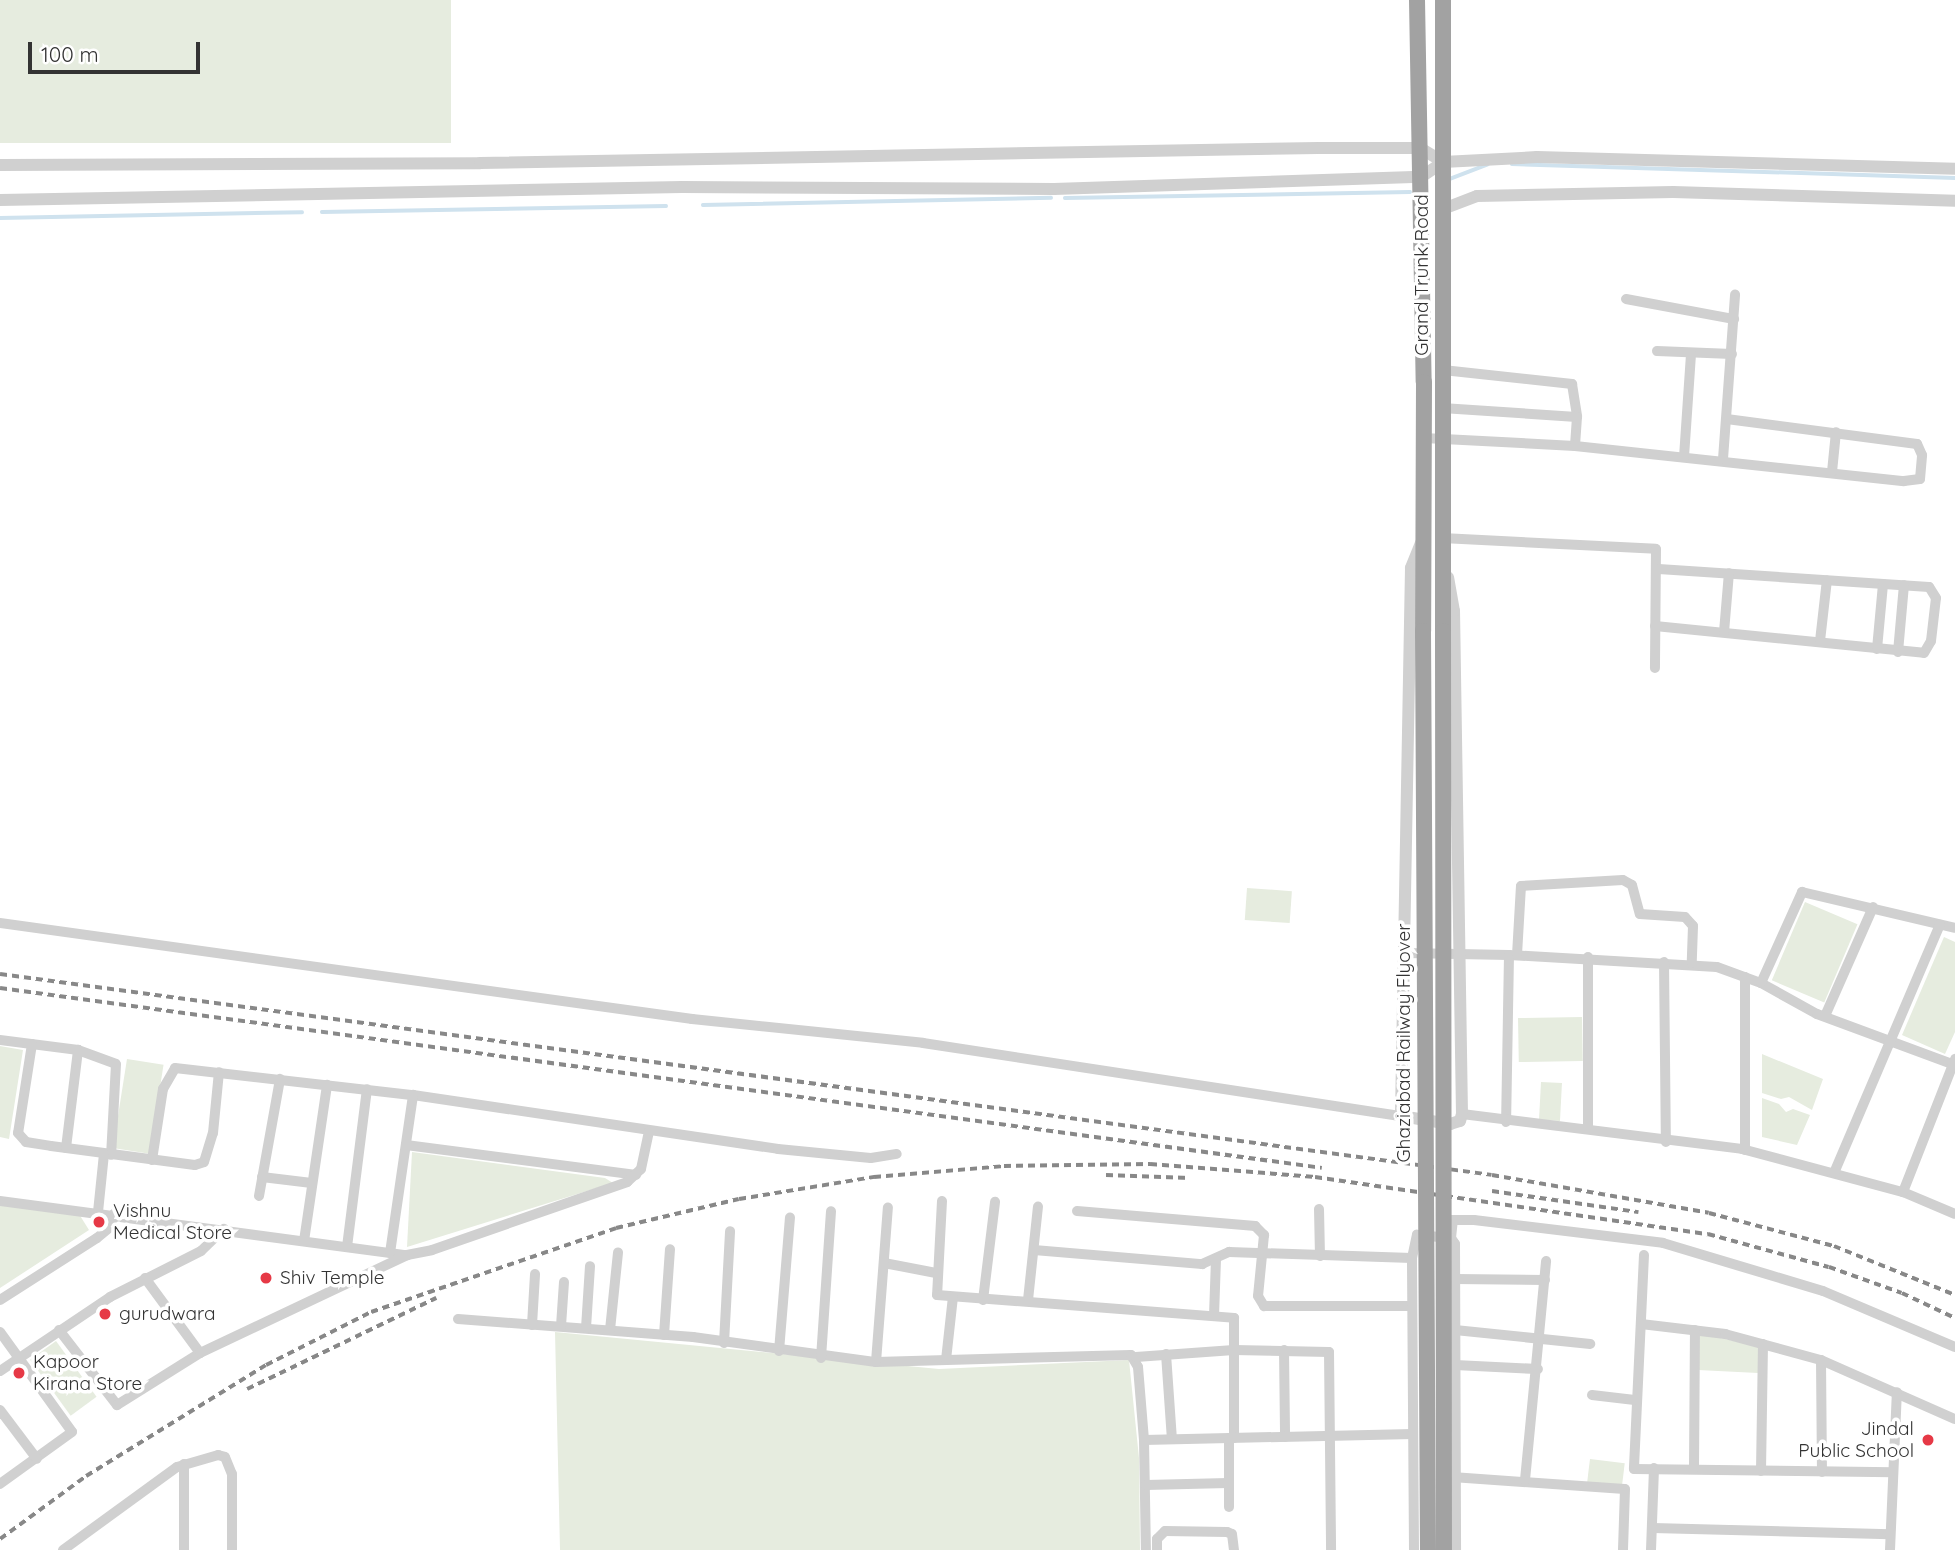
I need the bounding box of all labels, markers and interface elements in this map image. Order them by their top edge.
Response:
scale bar [32,28,203,72]
text: 100 m [41,41,99,67]
street label: Grand Trunk Road [1411,194,1433,356]
street label: Ghaziabad Railway Flyover [1393,923,1415,1163]
place label: Vishnu Medical Store [113,1200,232,1244]
marker: Vishnu Medical Store [91,1214,107,1230]
place label: Shiv Temple [280,1267,384,1289]
marker: Shiv Temple [258,1270,274,1286]
place label: gurudwara [119,1303,216,1325]
marker: gurudwara [97,1306,113,1322]
place label: Kapoor Kirana Store [33,1351,142,1395]
marker: Kapoor Kirana Store [11,1365,27,1381]
place label: Jindal Public School [1798,1418,1914,1462]
marker: Jindal Public School [1920,1432,1936,1448]

